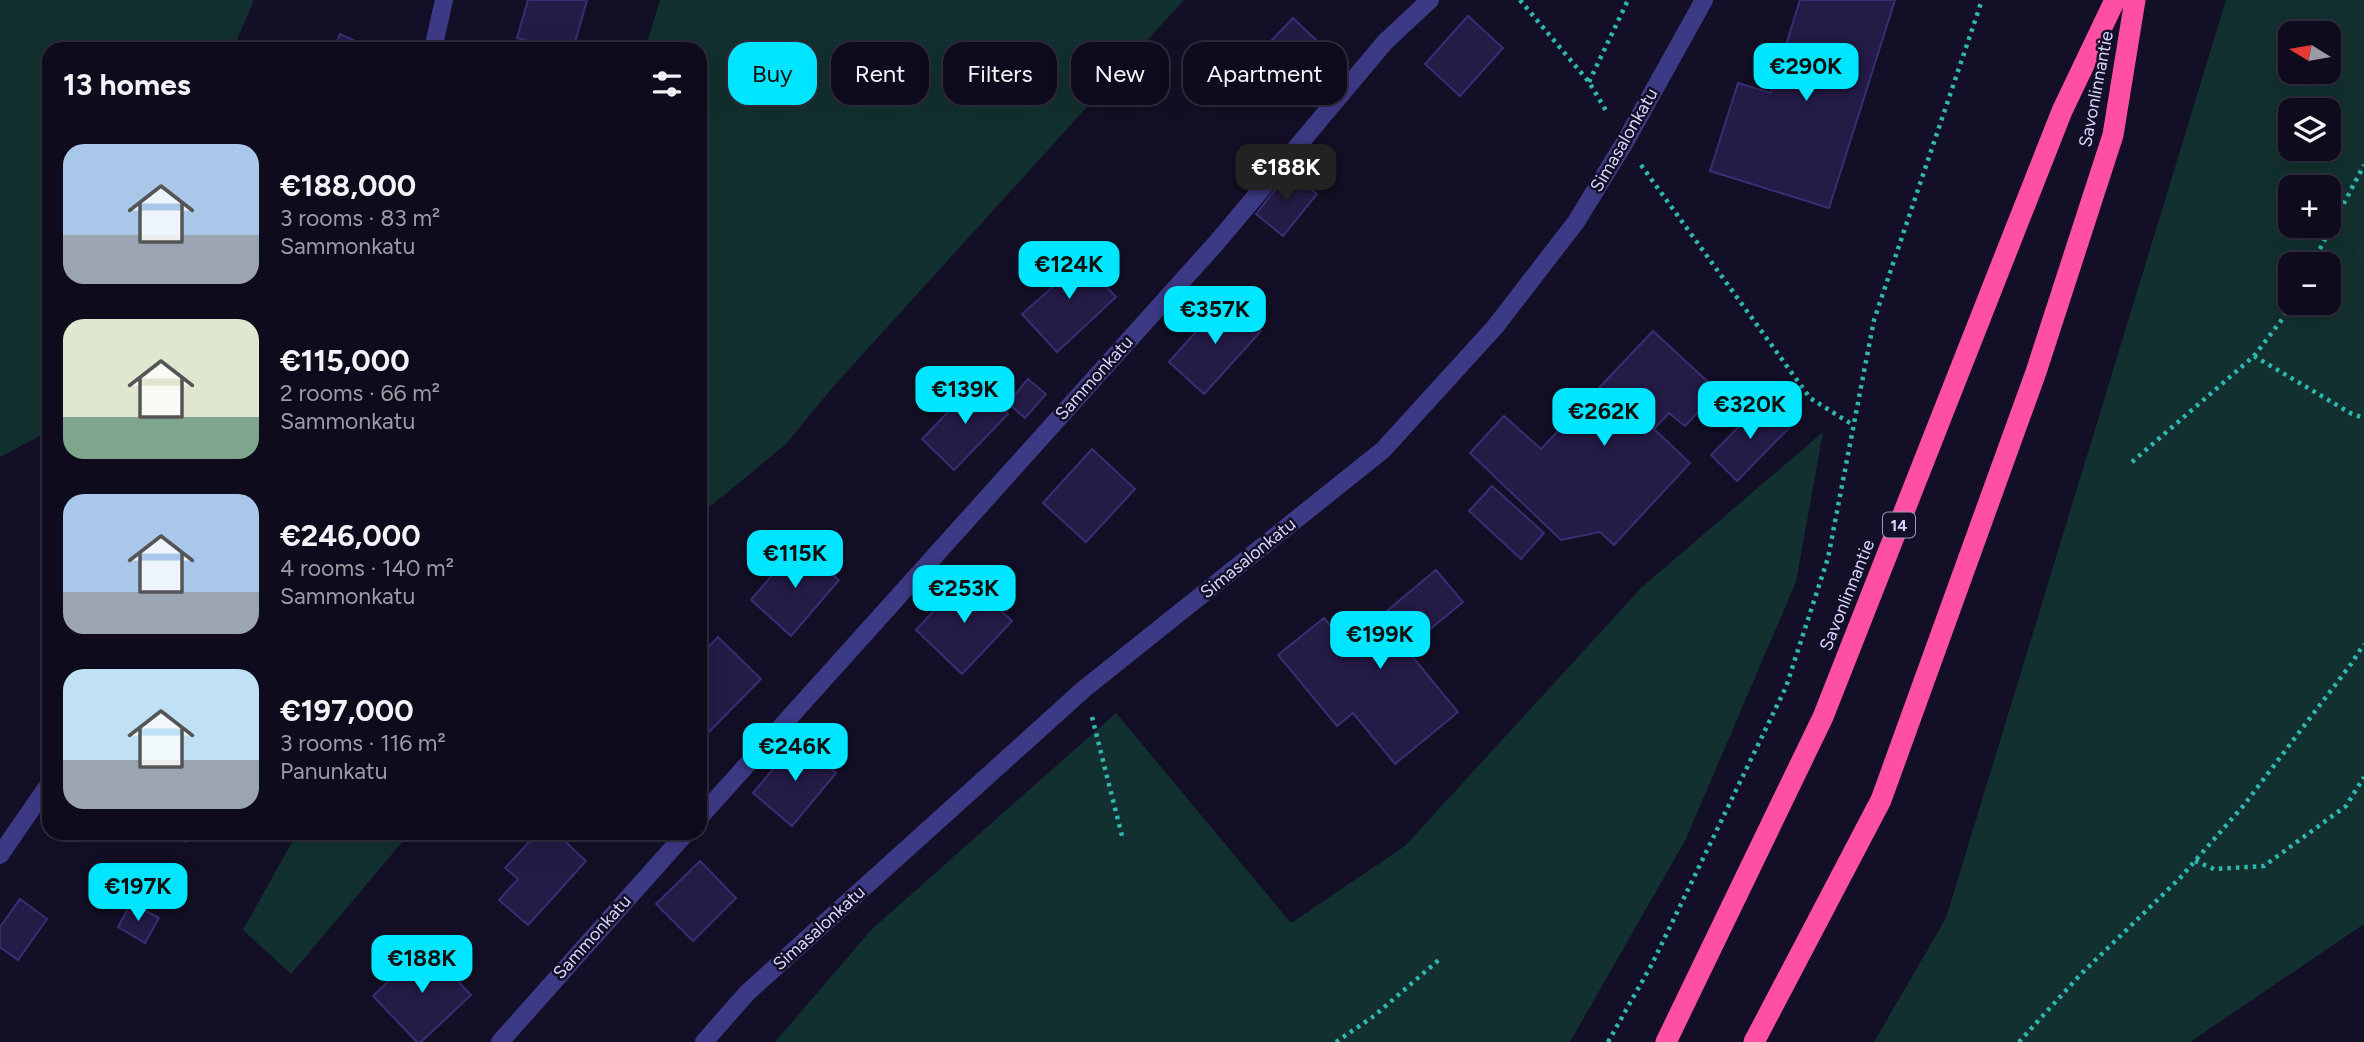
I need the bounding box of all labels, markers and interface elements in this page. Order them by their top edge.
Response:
north arrow [2278,21,2342,84]
map controls [2278,21,2341,315]
street label: Savonlinnantie [2074,29,2118,149]
chip: Buy [728,42,817,105]
chip: Rent [831,42,929,105]
chip: Filters [943,42,1057,105]
chip: New [1071,42,1169,105]
chip: Apartment [1183,42,1347,105]
pin: €290K [1757,43,1855,103]
text: €290K [1770,52,1842,80]
icon: filters [648,65,686,103]
text: 13 homes [63,66,191,103]
street label: Simasalonkatu [1585,84,1663,196]
button: layers [2278,98,2341,161]
pin: €188K [1237,144,1335,204]
text: €188K [1251,153,1321,181]
text: €188,000 [280,167,416,204]
icon: home [119,172,203,256]
button: + [2278,175,2341,238]
text: 3 rooms · 83 m² [280,204,440,232]
text: Sammonkatu [280,232,415,260]
pin: €124K [1020,242,1118,301]
text: €124K [1035,250,1103,278]
button: − [2278,252,2341,315]
pin: €357K [1166,286,1264,346]
text: €357K [1180,295,1250,323]
street label: Sammonkatu [1050,331,1138,425]
text: €115,000 [280,342,410,379]
icon: home [119,347,203,431]
pin: €139K [916,366,1014,426]
text: €139K [931,375,999,403]
text: 2 rooms · 66 m² [280,379,440,407]
pin: €320K [1701,382,1799,441]
pin: €262K [1555,388,1653,448]
text: €320K [1714,390,1786,418]
text: €262K [1568,397,1640,425]
text: Sammonkatu [280,407,415,435]
road number: 14 [1883,512,1915,538]
street label: Simasalonkatu [1196,513,1300,603]
text: €246,000 [280,517,421,554]
icon: home [119,522,203,606]
pin: €115K [746,530,844,590]
street label: Savonlinnantie [1815,536,1879,654]
text: €115K [763,539,827,567]
text: 4 rooms · 140 m² [280,554,454,582]
pin: €253K [915,566,1013,625]
text: €253K [929,574,999,602]
text: Sammonkatu [280,582,415,610]
pin: €199K [1331,612,1429,671]
text: €199K [1346,620,1414,648]
text: €197,000 [280,692,414,729]
icon: home [119,697,203,781]
pin: €246K [746,724,844,783]
text: 3 rooms · 116 m² [280,729,446,757]
text: €246K [759,732,831,760]
text: Panunkatu [280,757,387,785]
pin: €197K [89,864,187,923]
text: €197K [104,872,172,900]
street label: Simasalonkatu [768,881,870,975]
street label: Sammonkatu [548,890,636,984]
pin: €188K [373,936,471,995]
text: €188K [387,944,457,972]

